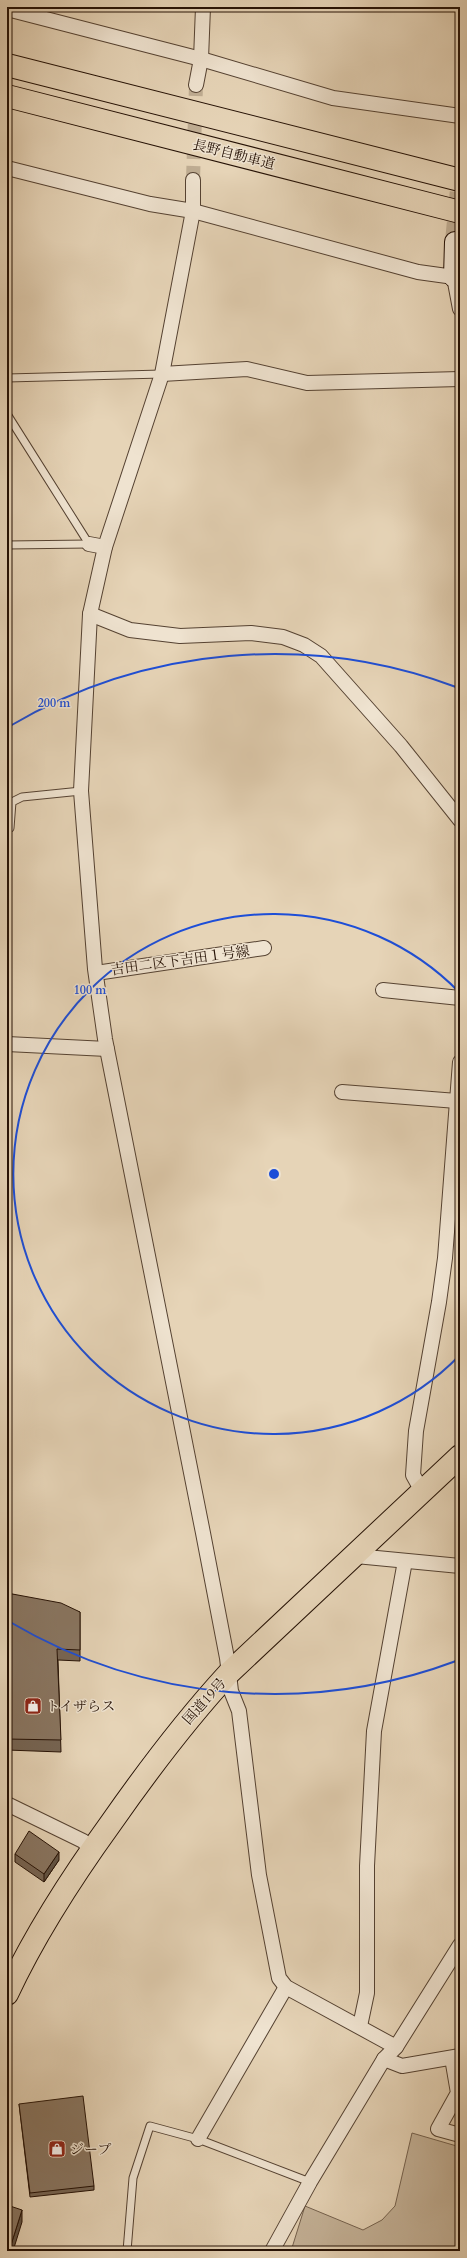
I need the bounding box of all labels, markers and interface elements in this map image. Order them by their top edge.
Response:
street label: 長野自動車道 [191,135,277,174]
text: 200 m [38,695,71,711]
street label: 吉田二区下吉田１号線 [109,941,251,980]
text: 100 m [74,982,107,998]
centre of rings [267,1167,281,1181]
street label: 国道19号 [178,1674,230,1729]
shop icon: トイザらス [23,1696,43,1716]
place label: トイザらス [46,1697,115,1716]
shop icon: ジープ [47,2139,67,2159]
place label: ジープ [70,2140,111,2159]

